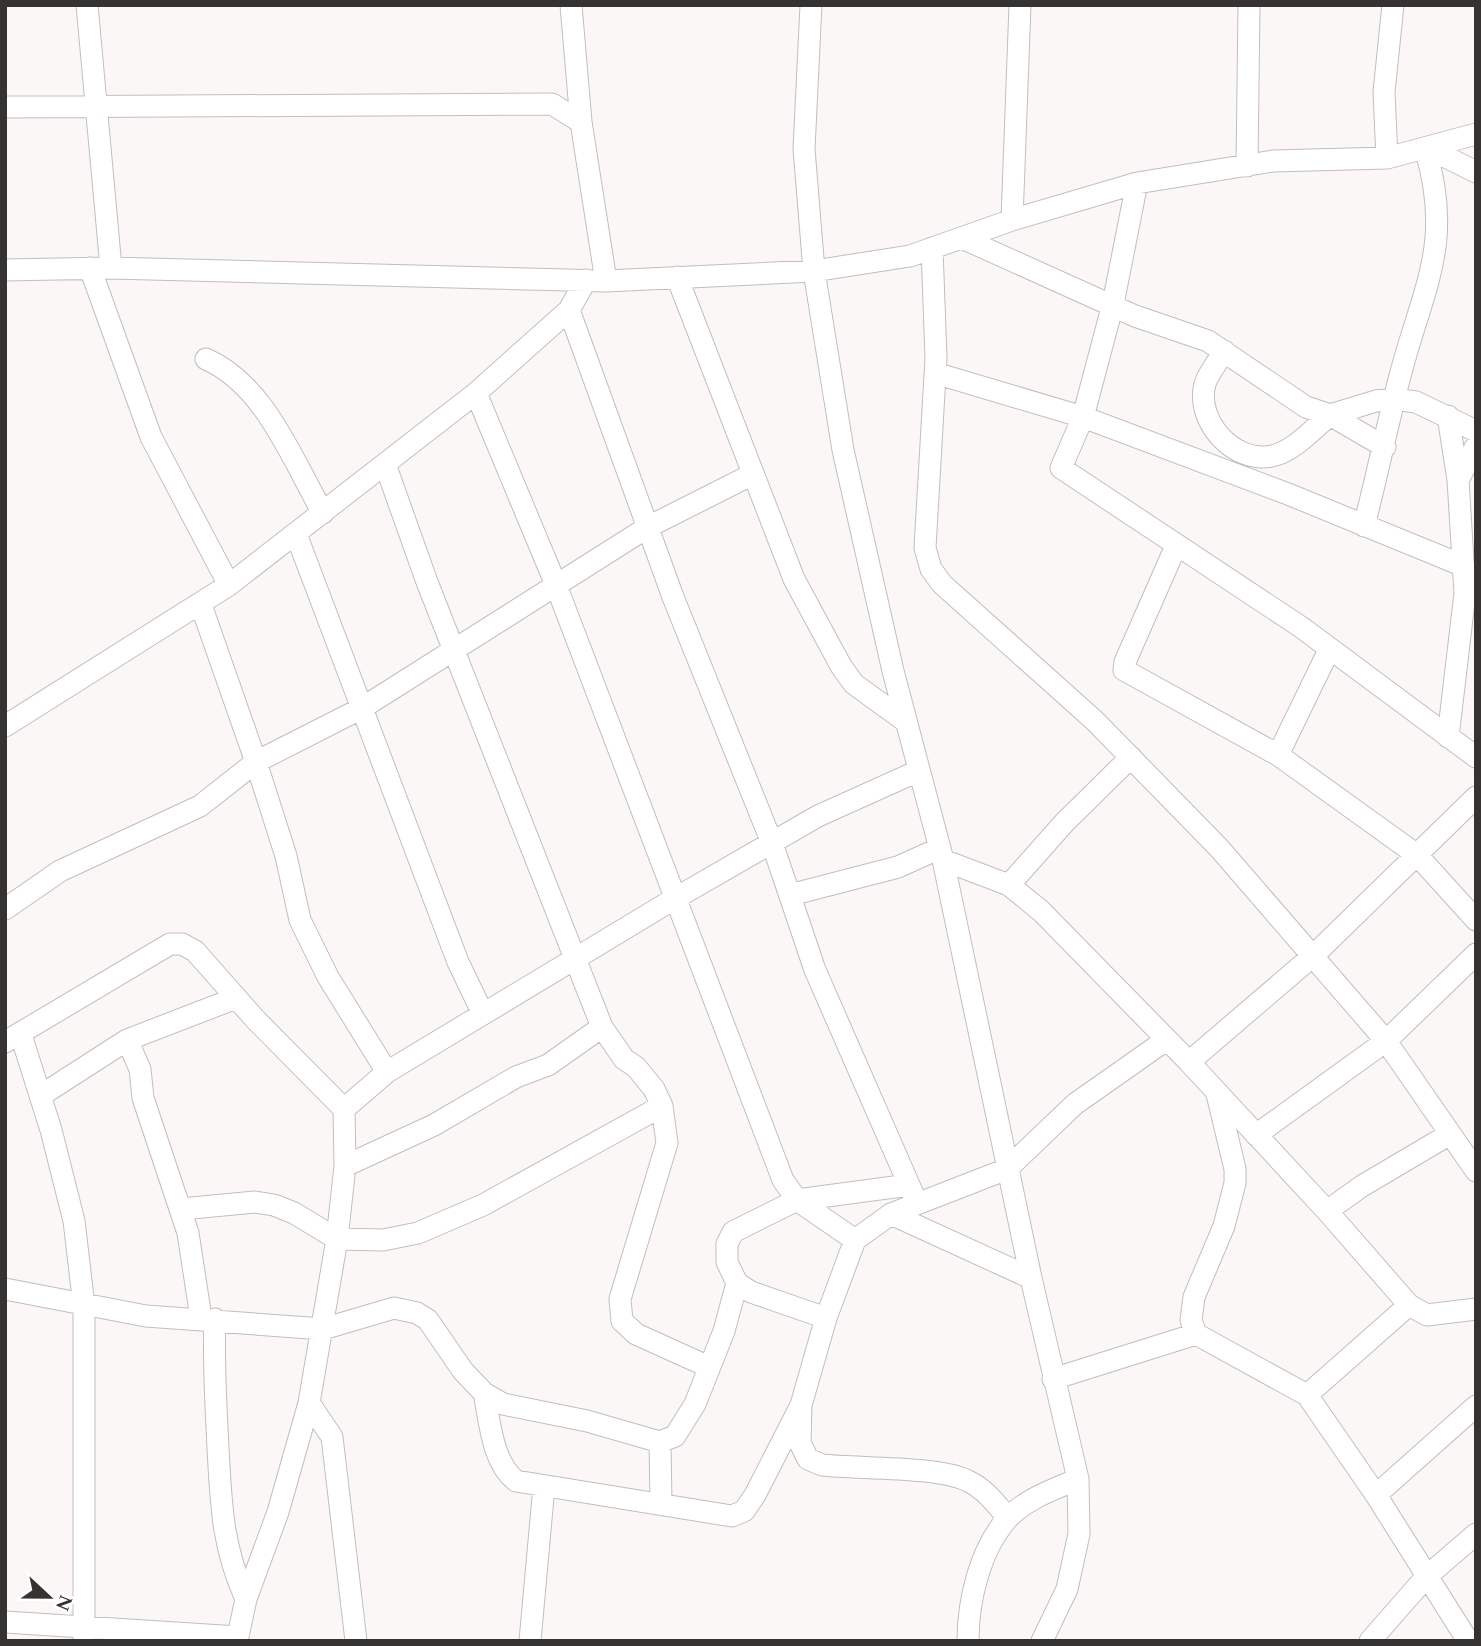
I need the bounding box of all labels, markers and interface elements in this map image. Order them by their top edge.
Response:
north arrow [14,1562,84,1632]
text: N [47,1590,80,1615]

